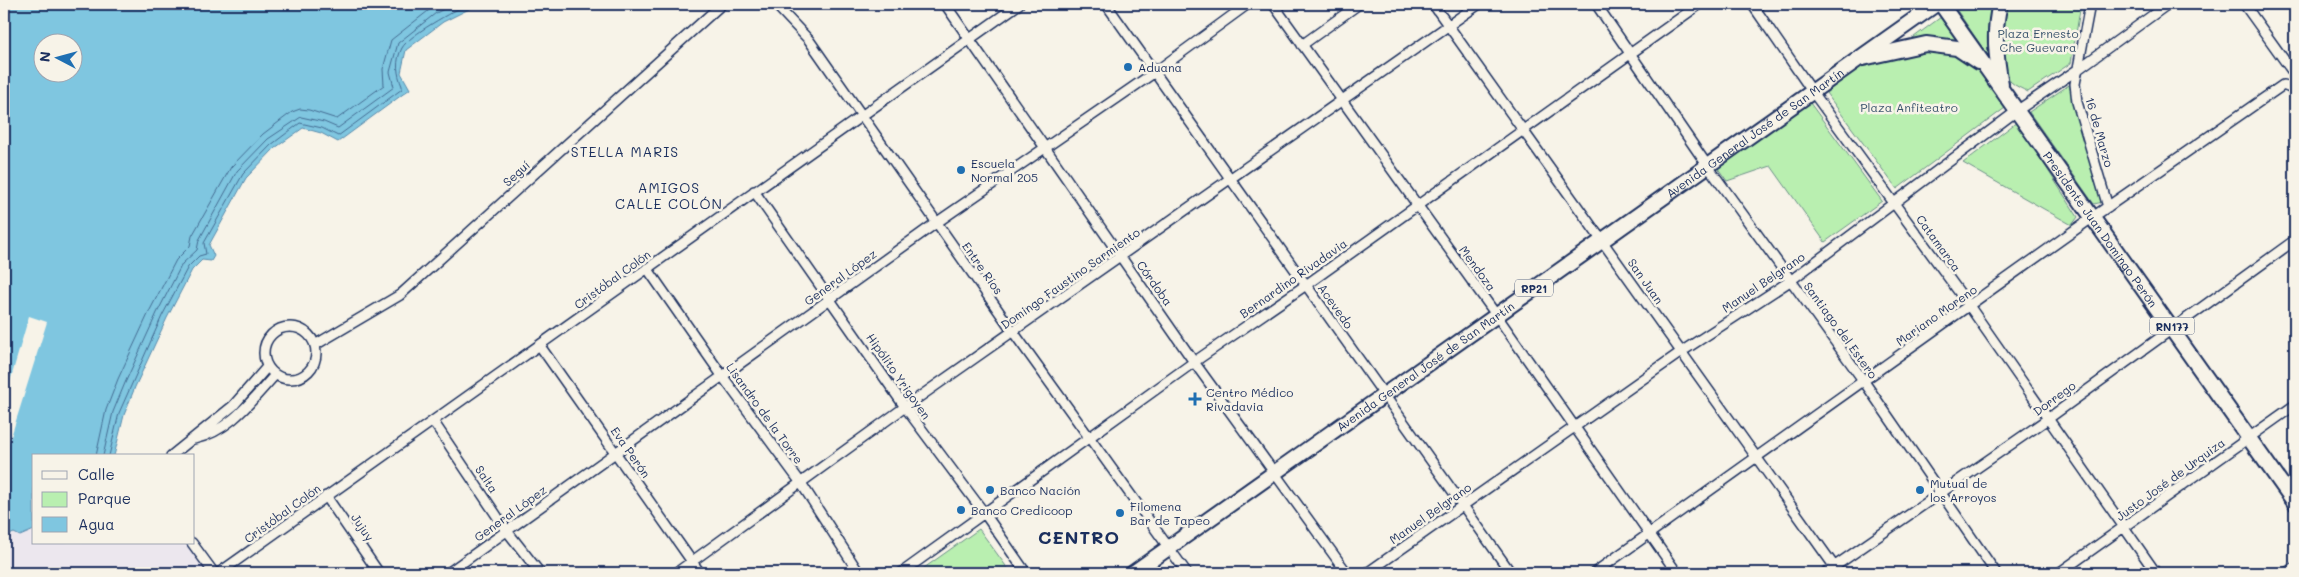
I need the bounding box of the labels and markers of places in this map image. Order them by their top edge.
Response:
place label: Aduana [1138,59,1182,75]
marker: Aduana [1122,61,1134,73]
place label: Escuela Normal 205 [971,155,1038,185]
marker: Escuela Normal 205 [955,164,967,176]
place label: Centro Médico Rivadavia [1206,384,1293,414]
marker: Centro Médico Rivadavia [1188,392,1202,406]
place label: Mutual de los Arroyos [1930,475,1997,505]
place label: Banco Nación [1000,482,1080,498]
marker: Banco Nación [984,484,996,496]
marker: Mutual de los Arroyos [1914,484,1926,496]
place label: Filomena Bar de Tapeo [1130,498,1210,528]
place label: Banco Credicoop [971,502,1073,518]
marker: Banco Credicoop [955,504,967,516]
marker: Filomena Bar de Tapeo [1114,507,1126,519]

